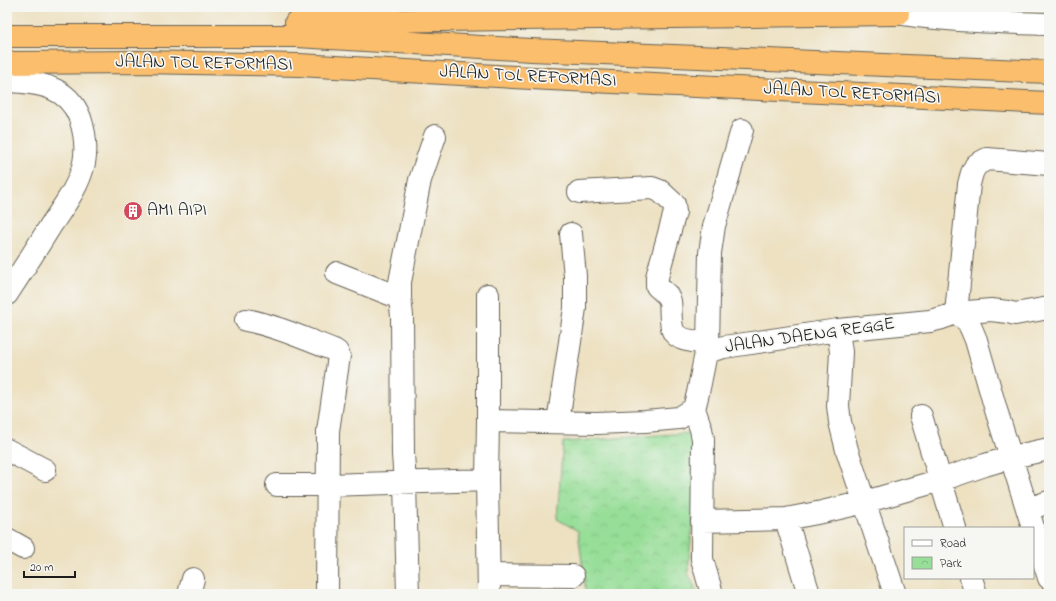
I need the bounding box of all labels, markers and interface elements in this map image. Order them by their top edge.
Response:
street label: JALAN TOL REFORMASI [115,49,293,79]
street label: JALAN TOL REFORMASI [439,59,617,95]
street label: JALAN TOL REFORMASI [763,76,941,112]
place label: AMI AIPI [147,198,207,224]
building icon: AMI AIPI [122,200,144,222]
street label: JALAN DAENG REGGE [723,311,897,361]
legend [904,527,1034,579]
text: Road [940,535,966,553]
scale bar [24,553,75,579]
text: Park [940,555,962,573]
text: 20 m [30,559,53,577]

